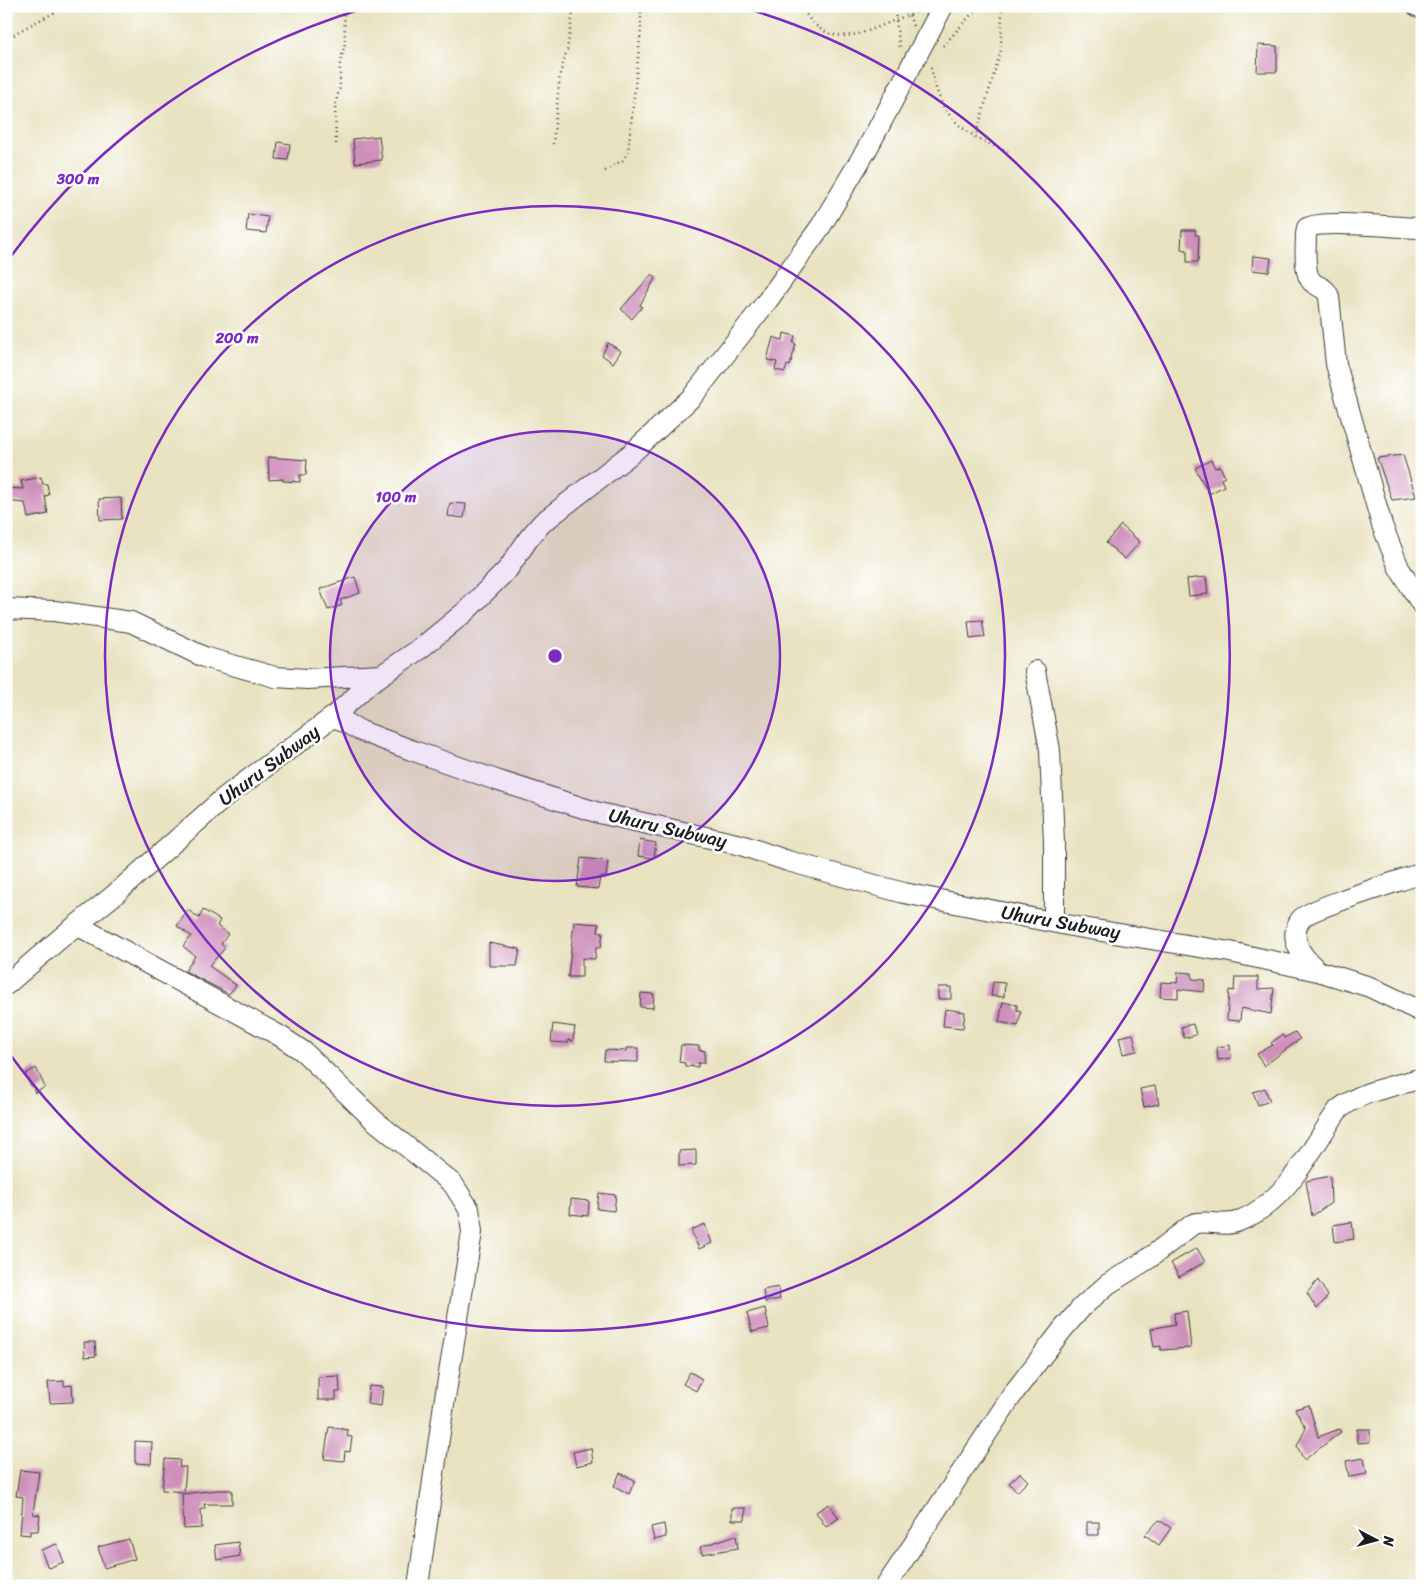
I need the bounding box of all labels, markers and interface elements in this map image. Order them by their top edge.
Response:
text: 300 m [56,166,100,192]
text: 200 m [214,325,259,351]
text: 100 m [376,484,417,510]
centre of rings [546,647,564,665]
street label: Uhuru Subway [211,716,327,814]
street label: Uhuru Subway [606,798,731,858]
street label: Uhuru Subway [999,895,1123,949]
north arrow [1350,1514,1400,1564]
text: N [1375,1534,1401,1548]

